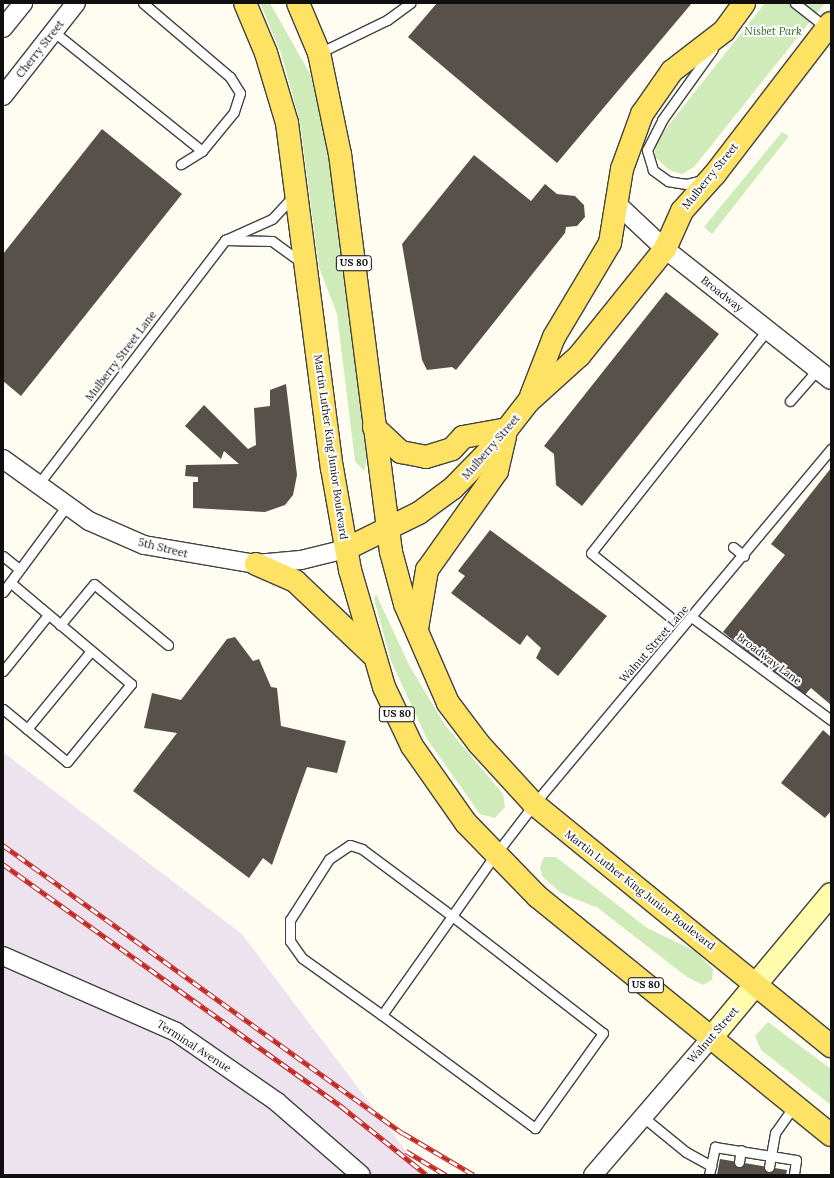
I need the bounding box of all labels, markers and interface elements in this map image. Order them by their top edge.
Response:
street label: Cherry Street [13,17,67,81]
park label: Nisbet Park [744,24,802,38]
street label: Mulberry Street [679,140,741,212]
road number: US 80 [335,255,373,271]
street label: Broadway [698,273,746,315]
street label: Mulberry Street Lane [83,308,159,404]
street label: Martin Luther King Junior Boulevard [311,354,351,540]
street label: Mulberry Street [459,412,523,482]
street label: 5th Street [137,535,189,561]
street label: Walnut Street Lane [617,602,691,686]
street label: Broadway Lane [734,630,804,688]
road number: US 80 [378,706,416,722]
street label: Martin Luther King Junior Boulevard [562,827,718,953]
road number: US 80 [627,977,665,993]
street label: Walnut Street [685,1004,741,1066]
street label: Terminal Avenue [154,1017,234,1075]

